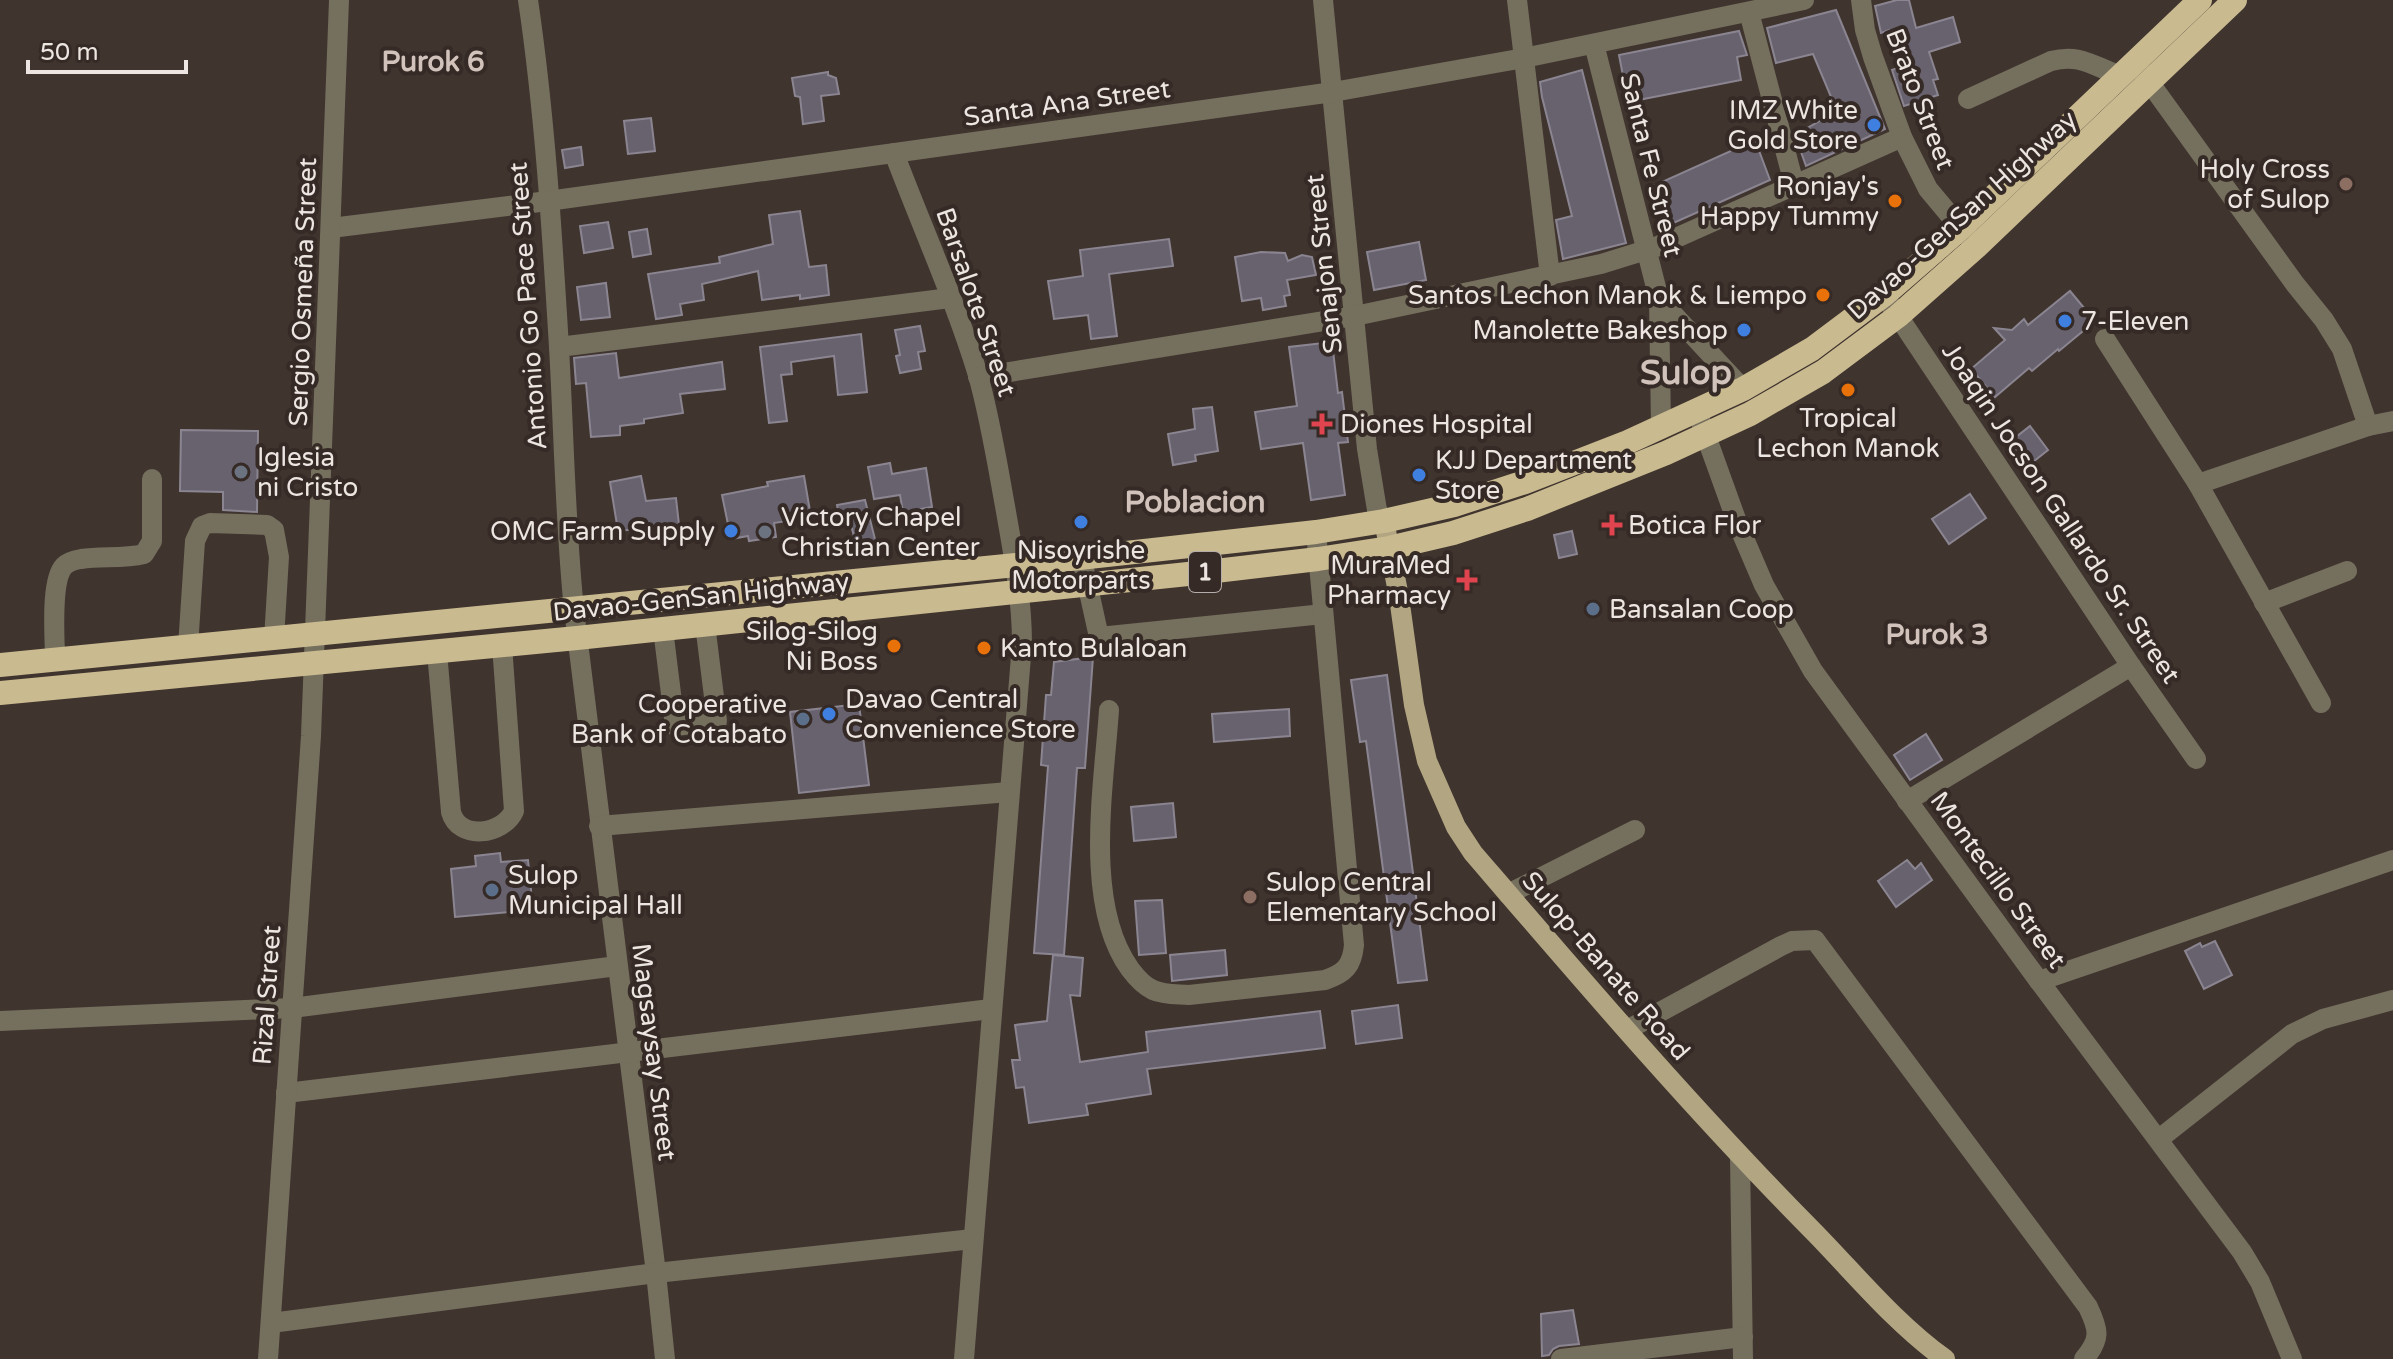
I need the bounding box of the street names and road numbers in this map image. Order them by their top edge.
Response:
street label: Brato Street [1879,24,1961,174]
street label: Santa Fe Street [1613,70,1689,260]
street label: Santa Ana Street [962,73,1172,133]
street label: Davao-GenSan Highway [1841,104,2083,326]
street label: Sergio Osmeña Street [283,157,323,427]
street label: Antonio Go Pace Street [502,161,554,451]
street label: Senajon Street [1299,173,1349,355]
street label: Barsalote Street [929,204,1023,400]
street label: Joaqin Jocson Gallardo Sr. Street [1935,337,2187,689]
road number: 1 [1189,552,1221,592]
street label: Davao-GenSan Highway [551,566,851,628]
street label: Montecillo Street [1924,786,2072,974]
street label: Sulop-Banate Road [1515,865,1697,1067]
street label: Rizal Street [247,924,287,1066]
street label: Magsaysay Street [625,942,683,1163]

